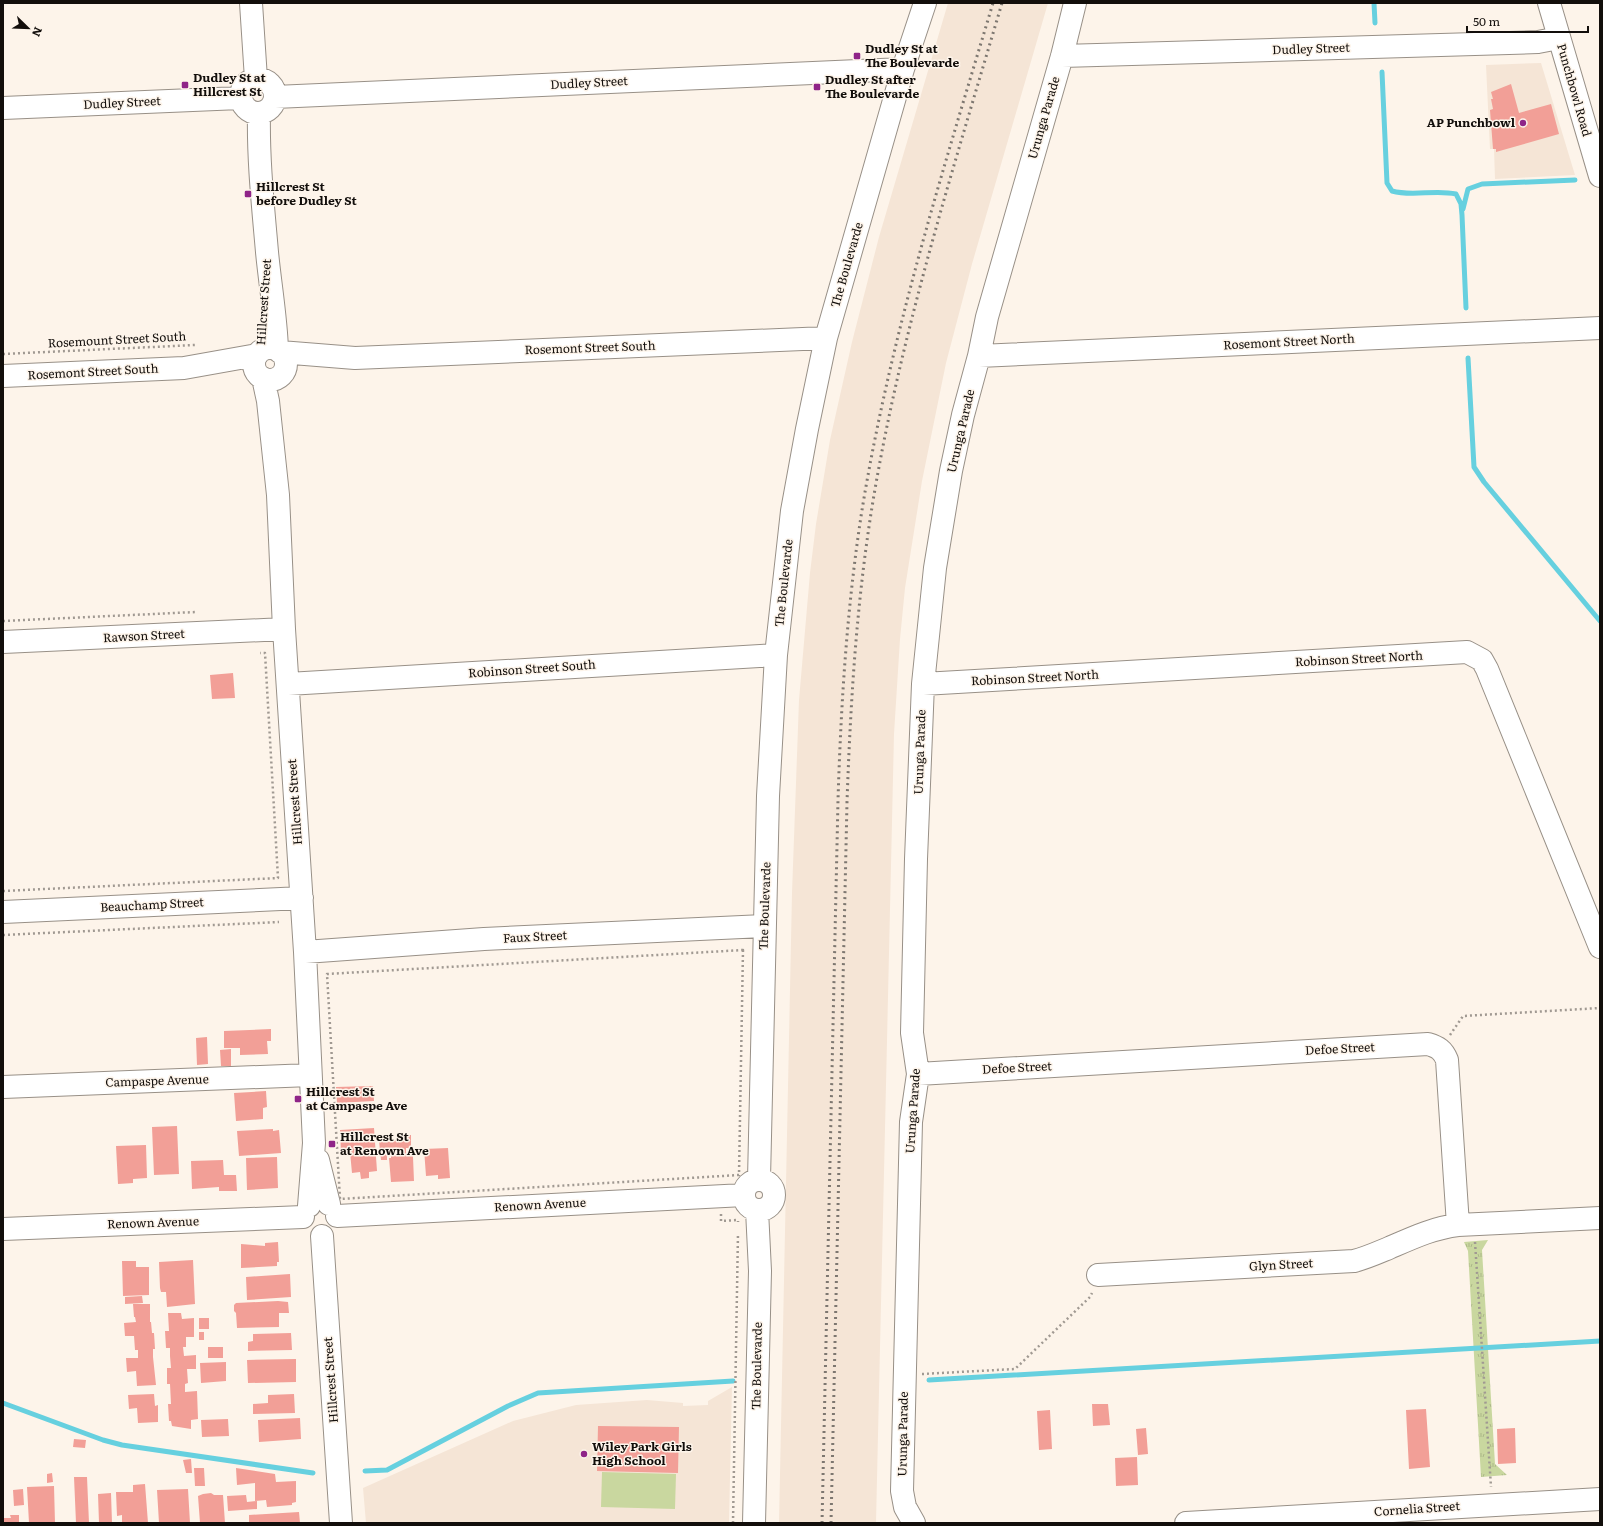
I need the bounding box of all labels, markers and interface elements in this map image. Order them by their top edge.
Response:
north arrow [8,8,48,48]
scale bar [1467,8,1588,34]
text: 50 m [1473,12,1500,30]
text: N [29,25,47,40]
street label: Dudley Street [1272,38,1350,58]
place label: Dudley St at The Boulevarde [865,39,959,71]
street label: Punchbowl Road [1553,41,1597,139]
marker: Dudley St at The Boulevarde [852,51,862,61]
place label: Dudley St at Hillcrest St [193,68,266,100]
place label: Dudley St after The Boulevarde [825,70,919,102]
street label: Dudley Street [550,71,628,93]
street label: Urunga Parade [1023,74,1063,161]
marker: Dudley St at Hillcrest St [180,80,190,90]
marker: Dudley St after The Boulevarde [812,82,822,92]
street label: Dudley Street [83,91,161,113]
place label: AP Punchbowl [1427,113,1516,131]
marker: AP Punchbowl [1518,118,1528,128]
place label: Hillcrest St before Dudley St [256,177,358,209]
marker: Hillcrest St before Dudley St [243,189,253,199]
street label: The Boulevarde [825,220,867,310]
street label: Hillcrest Street [251,258,275,346]
street label: Rosemount Street South [47,326,187,352]
street label: Rosemont Street North [1223,329,1355,353]
street label: Rosemont Street South [524,336,656,358]
street label: Rosemont Street South [27,359,159,383]
street label: Urunga Parade [942,387,978,474]
street label: The Boulevarde [769,538,797,628]
street label: Rawson Street [103,624,185,646]
street label: Robinson Street North [1294,646,1424,670]
street label: Robinson Street South [468,655,596,681]
street label: Robinson Street North [970,665,1100,689]
street label: Urunga Parade [909,709,929,795]
street label: Hillcrest Street [282,758,306,846]
street label: The Boulevarde [753,862,775,950]
street label: Beauchamp Street [100,892,204,916]
street label: Faux Street [502,925,568,947]
street label: Defoe Street [1305,1037,1375,1059]
street label: Defoe Street [982,1056,1052,1078]
street label: Urunga Parade [900,1068,924,1154]
street label: Campaspe Avenue [105,1069,209,1091]
place label: Hillcrest St at Campaspe Ave [306,1082,407,1114]
marker: Hillcrest St at Campaspe Ave [293,1094,303,1104]
place label: Hillcrest St at Renown Ave [340,1127,429,1159]
marker: Hillcrest St at Renown Ave [327,1139,337,1149]
street label: Renown Avenue [494,1193,586,1215]
street label: Renown Avenue [107,1211,199,1233]
street label: Glyn Street [1248,1253,1314,1275]
street label: The Boulevarde [746,1322,766,1410]
street label: Hillcrest Street [318,1336,342,1424]
street label: Urunga Parade [892,1391,912,1477]
place label: Wiley Park Girls High School [592,1437,692,1469]
marker: Wiley Park Girls High School [579,1449,589,1459]
street label: Cornelia Street [1373,1496,1461,1520]

